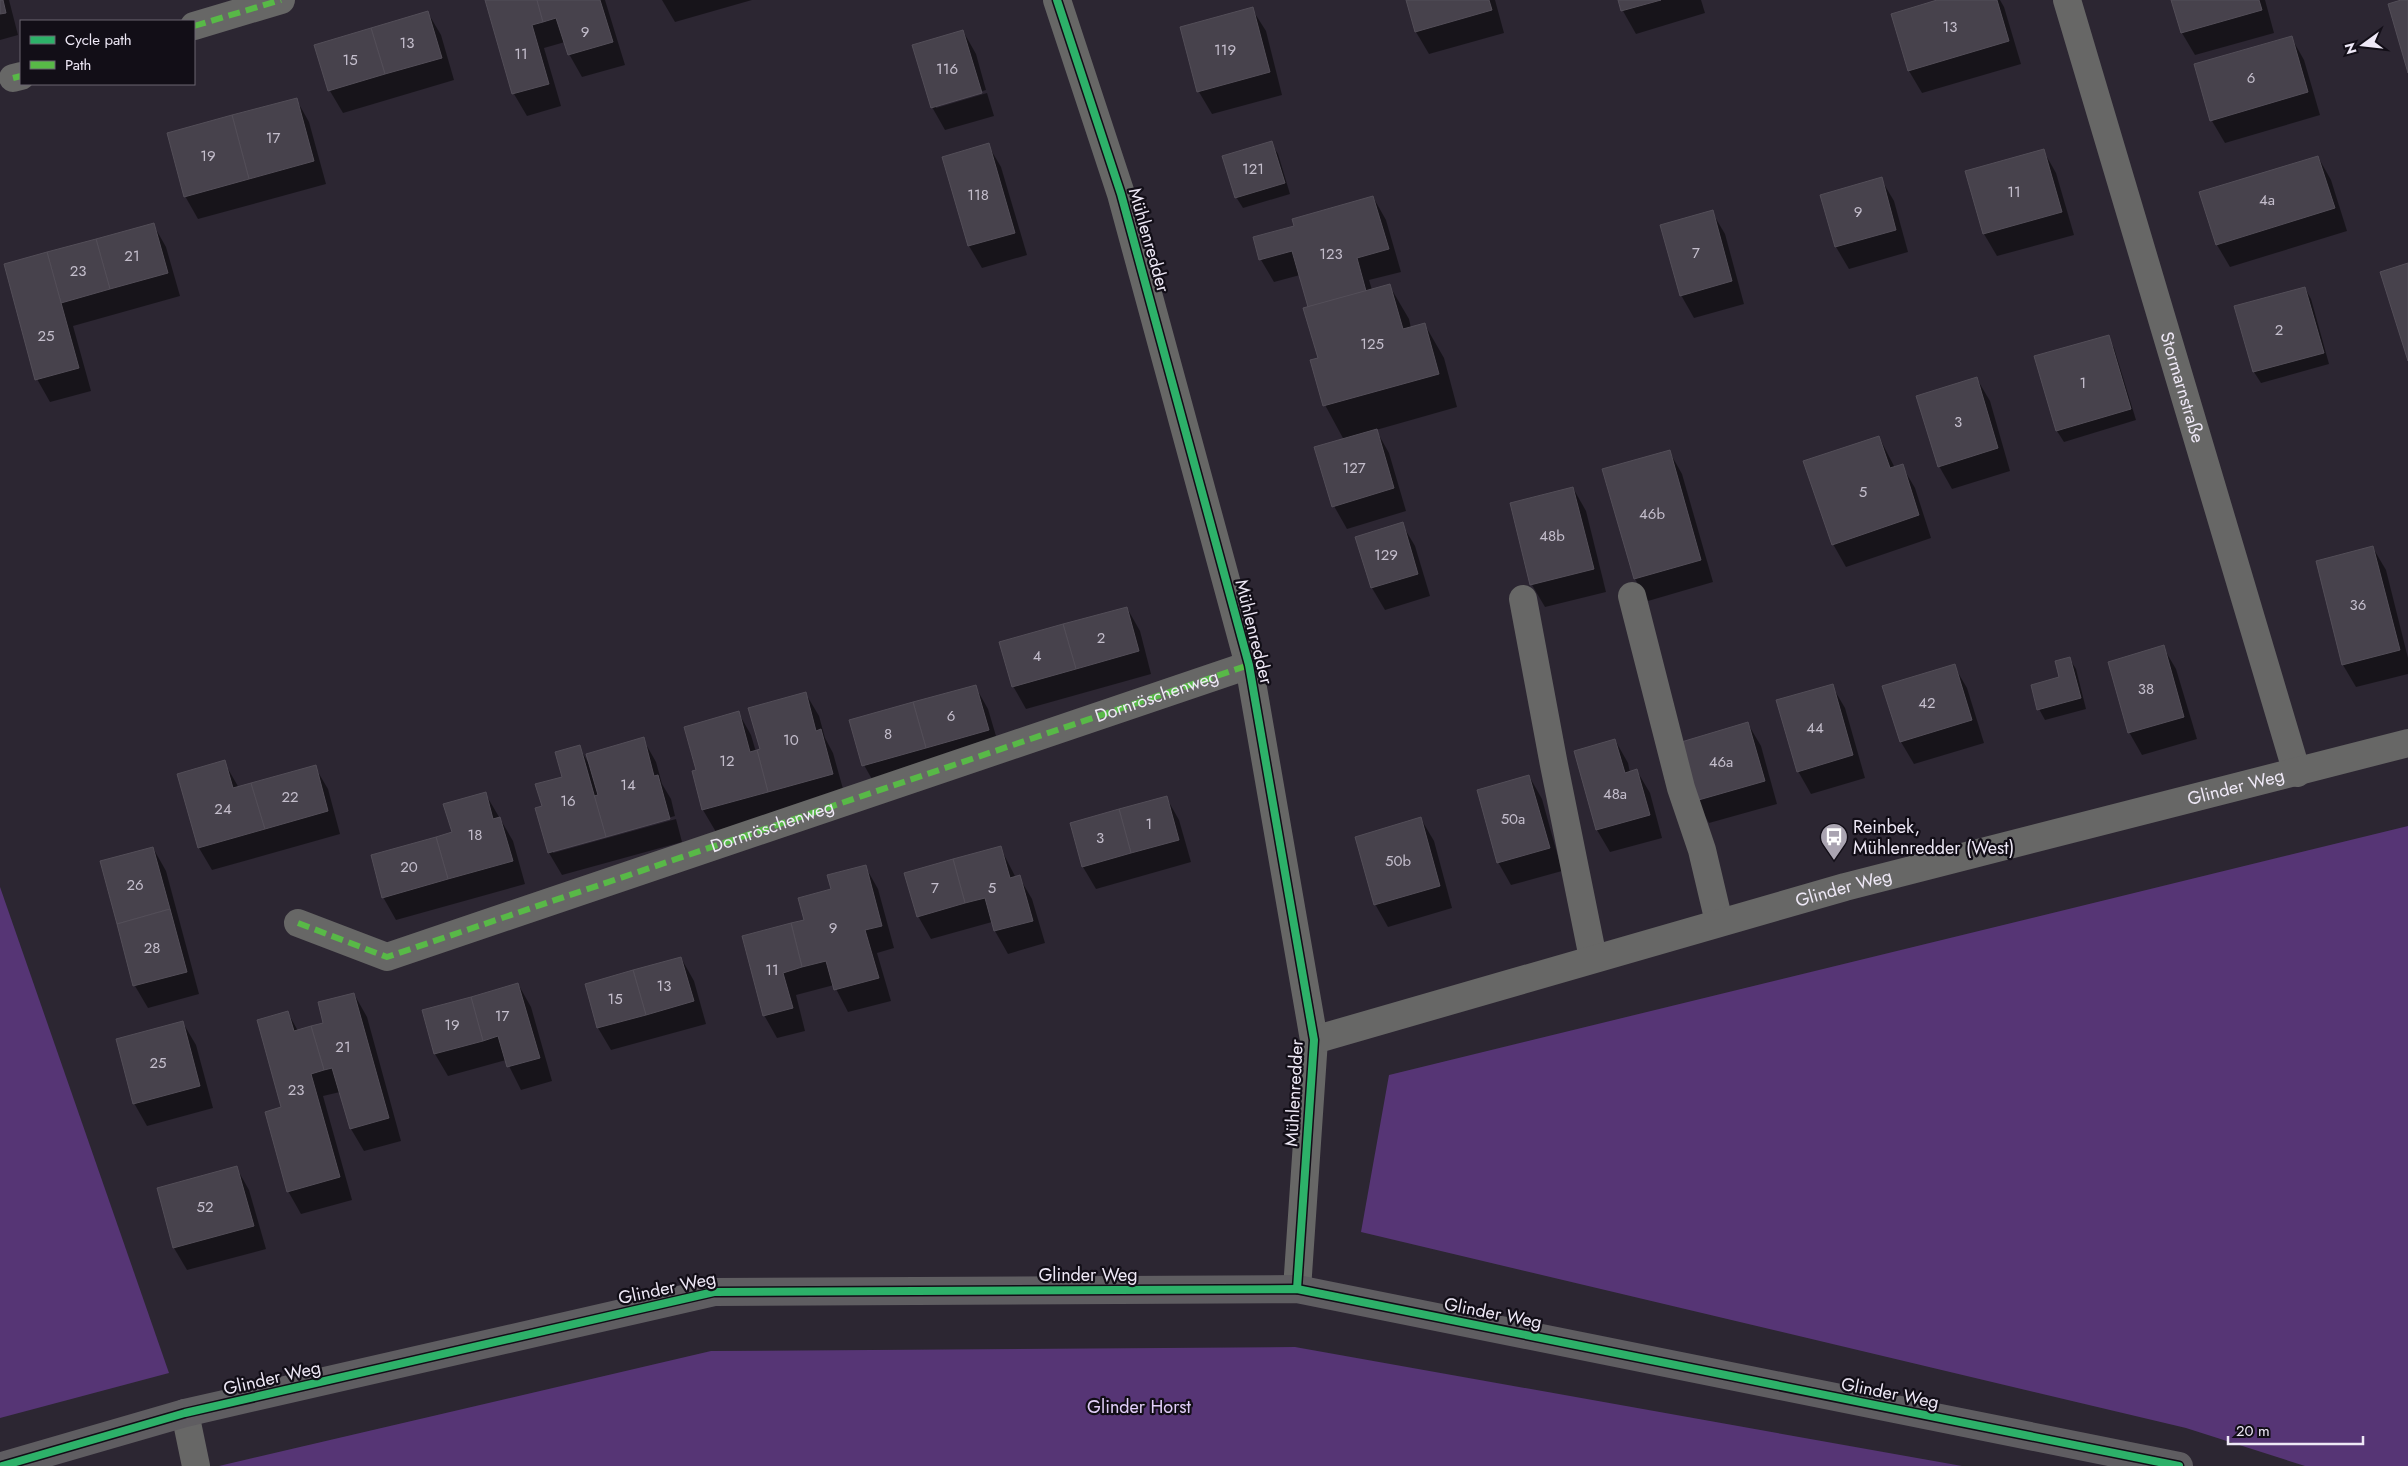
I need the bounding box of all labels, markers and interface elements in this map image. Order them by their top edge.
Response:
house number: 13 [1943,16,1957,38]
legend [20,20,195,85]
north arrow [2338,20,2388,70]
house number: 9 [581,21,589,43]
text: Cycle path [65,29,132,51]
house number: 13 [400,32,414,54]
house number: 119 [1214,39,1236,61]
text: N [2339,40,2362,56]
house number: 11 [514,43,528,65]
house number: 15 [342,49,358,71]
text: Path [65,54,91,76]
house number: 116 [936,58,958,80]
house number: 6 [2247,67,2255,89]
house number: 17 [266,127,280,149]
house number: 19 [200,145,216,167]
house number: 121 [1242,158,1264,180]
house number: 11 [2007,181,2021,203]
house number: 118 [967,184,989,206]
street label: Mühlenredder [1122,185,1177,296]
house number: 4a [2259,189,2275,211]
house number: 9 [1854,201,1862,223]
house number: 7 [1692,242,1700,264]
house number: 123 [1319,243,1343,265]
house number: 21 [124,245,140,267]
house number: 23 [70,260,86,282]
house number: 2 [2275,319,2283,341]
house number: 25 [38,325,55,347]
street label: Stormarnstraße [2153,329,2211,446]
house number: 125 [1360,333,1384,355]
house number: 1 [2080,372,2086,394]
house number: 3 [1954,411,1962,433]
house number: 127 [1342,457,1366,479]
house number: 5 [1859,481,1867,503]
house number: 46b [1639,503,1665,525]
house number: 48b [1539,525,1565,547]
house number: 129 [1374,544,1398,566]
street label: Mühlenredder [1228,577,1280,688]
house number: 36 [2350,594,2366,616]
house number: 2 [1097,627,1105,649]
house number: 4 [1033,645,1042,667]
street label: Dornröschenweg [1092,663,1222,729]
house number: 38 [2138,678,2154,700]
house number: 42 [1918,692,1936,714]
house number: 6 [947,705,955,727]
house number: 44 [1806,717,1824,739]
house number: 8 [884,723,892,745]
house number: 10 [783,729,799,751]
house number: 12 [719,750,735,772]
house number: 46a [1709,751,1733,773]
street label: Glinder Weg [2184,762,2287,812]
house number: 14 [620,774,636,796]
house number: 48a [1603,783,1627,805]
house number: 22 [281,786,299,808]
house number: 16 [560,790,576,812]
street label: Dornröschenweg [707,794,837,860]
house number: 24 [214,798,232,820]
house number: 50a [1501,808,1525,830]
house number: 1 [1146,813,1152,835]
place label: Reinbek, Mühlenredder (West) [1853,814,2014,861]
bus stop icon: Reinbek, Mühlenredder (West) [1819,822,1849,861]
house number: 18 [468,824,482,846]
house number: 3 [1096,827,1104,849]
house number: 50b [1385,850,1411,872]
house number: 20 [400,856,418,878]
street label: Glinder Weg [1792,862,1895,914]
house number: 26 [126,874,144,896]
house number: 7 [931,877,939,899]
house number: 5 [988,877,996,899]
house number: 9 [829,917,837,939]
house number: 28 [144,937,160,959]
house number: 11 [765,959,779,981]
house number: 13 [657,975,671,997]
house number: 15 [607,988,623,1010]
house number: 17 [495,1005,509,1027]
house number: 19 [444,1014,460,1036]
house number: 21 [335,1036,351,1058]
street label: Mühlenredder [1278,1038,1310,1147]
house number: 25 [150,1052,167,1074]
house number: 23 [288,1079,304,1101]
house number: 52 [197,1196,214,1218]
street label: Glinder Weg [1038,1262,1138,1288]
street label: Glinder Weg [616,1265,718,1311]
street label: Glinder Weg [1442,1291,1544,1335]
street label: Glinder Weg [221,1354,323,1402]
street label: Glinder Weg [1839,1371,1941,1415]
park label: Glinder Horst [1087,1394,1192,1420]
scale bar [2228,1414,2363,1446]
text: 20 m [2236,1420,2270,1442]

